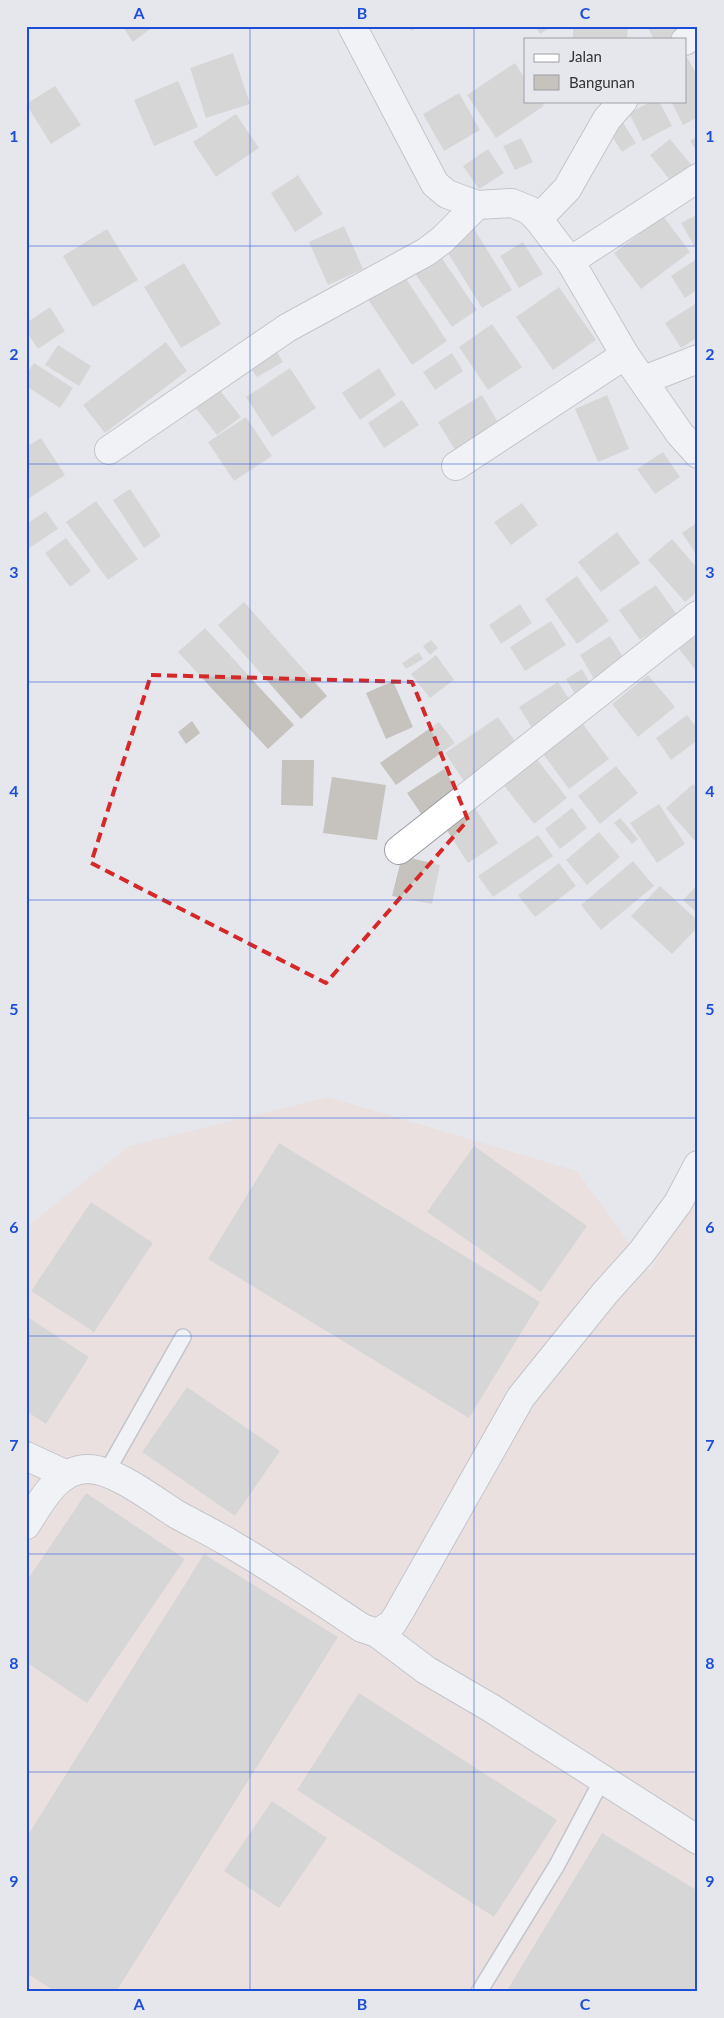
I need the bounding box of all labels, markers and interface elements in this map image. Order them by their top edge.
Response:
text: A [132,3,145,22]
text: B [357,3,367,22]
text: C [580,3,591,22]
legend [524,38,686,102]
text: Jalan [569,47,602,65]
text: Bangunan [569,73,635,91]
text: 1 [9,126,19,145]
text: 1 [705,126,715,145]
text: 2 [9,344,19,363]
text: 2 [705,344,715,363]
text: 3 [9,562,19,581]
text: 3 [705,562,715,581]
text: 4 [9,781,19,800]
text: 4 [705,781,715,800]
text: 5 [9,999,19,1018]
text: 5 [705,999,715,1018]
text: 6 [9,1217,19,1236]
text: 6 [705,1217,715,1236]
text: 7 [9,1435,19,1454]
text: 7 [705,1435,715,1454]
text: 8 [9,1653,19,1672]
text: 8 [705,1653,715,1672]
text: 9 [9,1871,19,1890]
text: 9 [705,1871,715,1890]
text: A [132,1994,145,2013]
text: B [357,1994,367,2013]
text: C [580,1994,591,2013]

